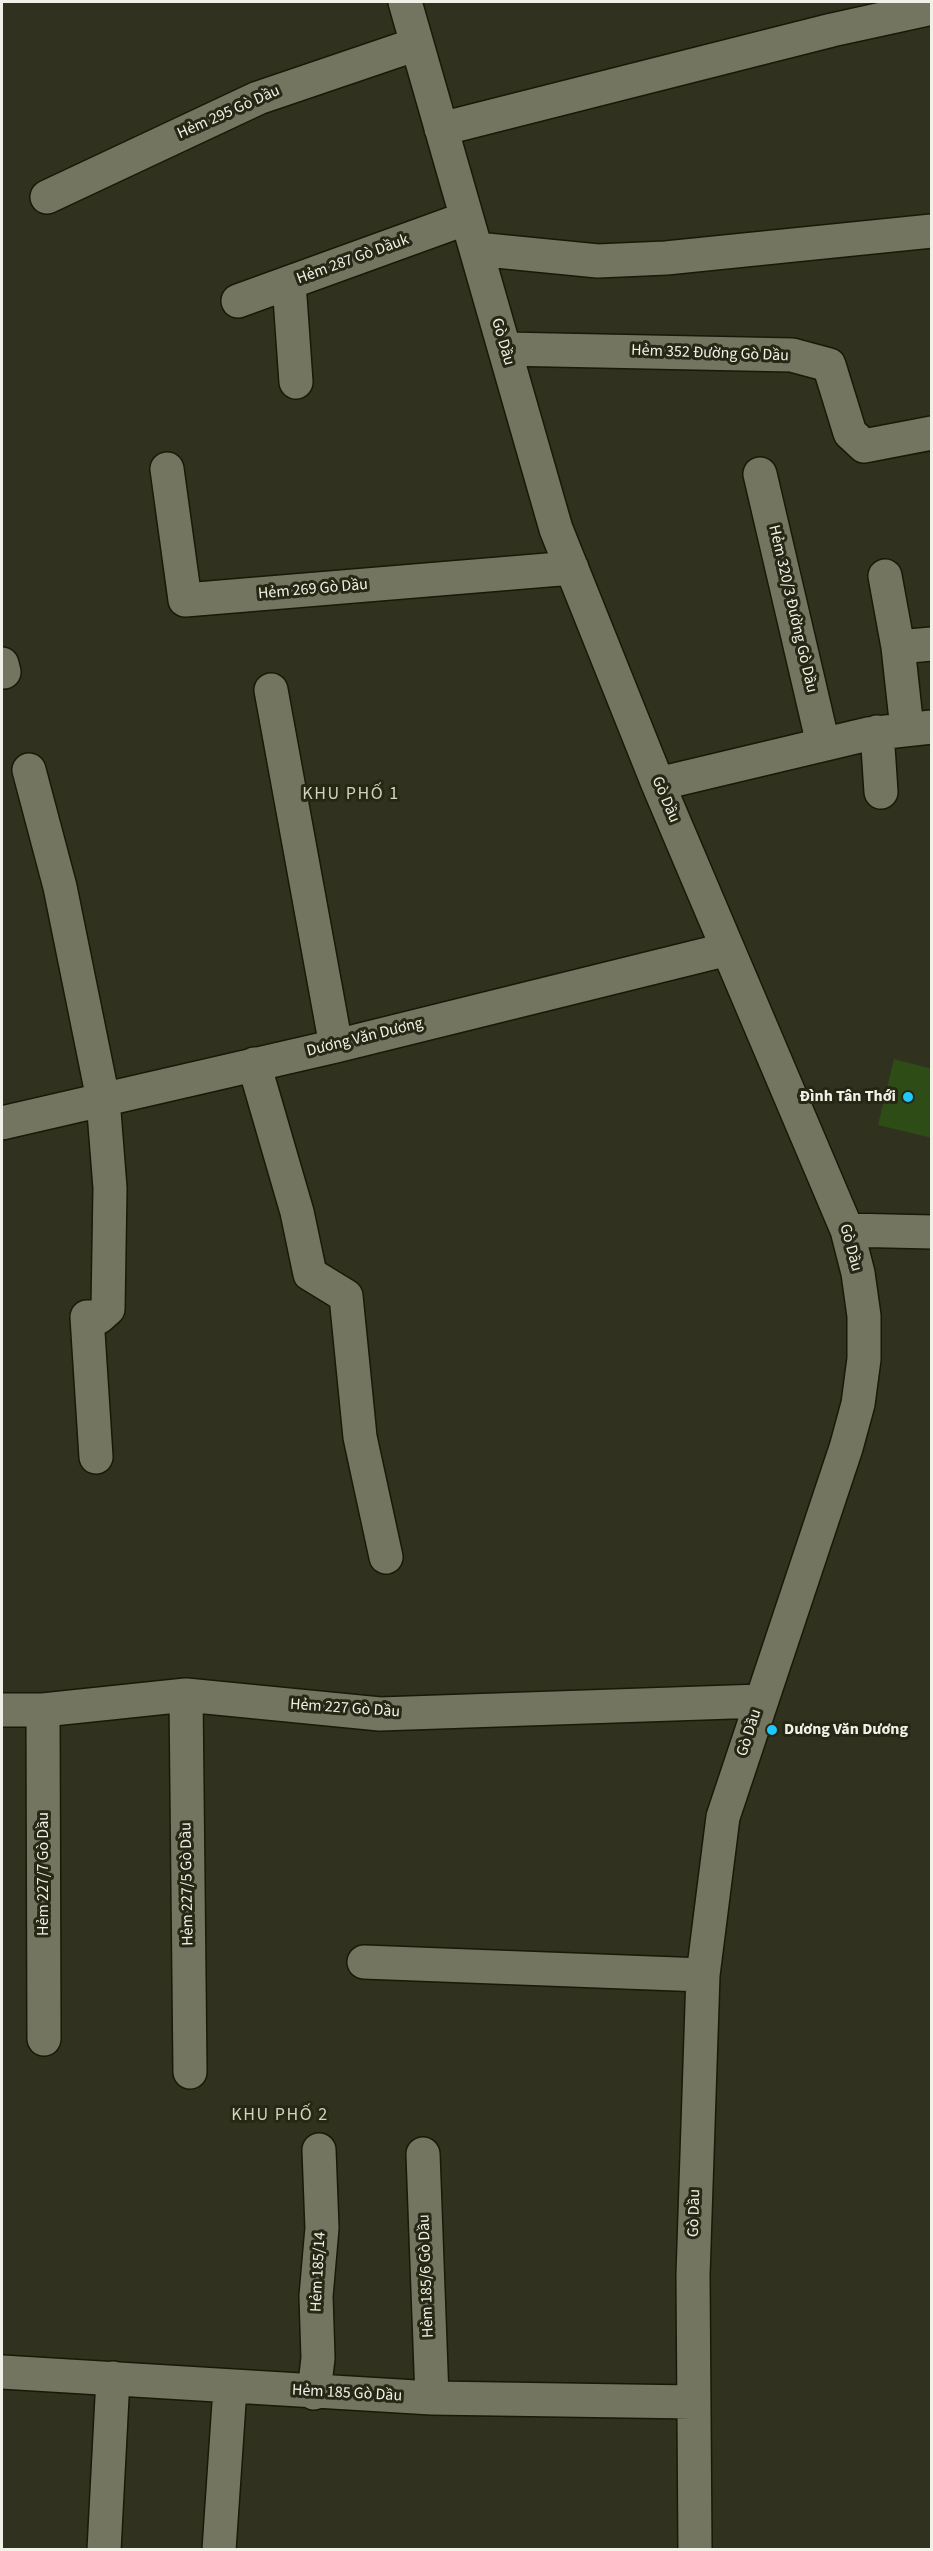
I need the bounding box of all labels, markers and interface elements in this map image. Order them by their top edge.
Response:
street label: Hẻm 295 Gò Dầu [175,82,283,144]
street label: Hẻm 287 Gò Dầuk [294,231,412,289]
street label: Gò Dầu [486,316,518,368]
street label: Hẻm 352 Đường Gò Dầu [631,342,789,366]
street label: Hẻm 320/3 Đường Gò Dầu [763,523,821,695]
street label: Hẻm 269 Gò Dầu [257,576,369,604]
street label: Gò Dầu [647,774,683,826]
district label: KHU PHỐ 1 [302,784,400,806]
street label: Dương Văn Dương [305,1014,425,1062]
place label: Đình Tân Thới [800,1087,896,1107]
marker: Đình Tân Thới [901,1090,915,1104]
street label: Gò Dầu [834,1222,866,1274]
street label: Hẻm 227 Gò Dầu [289,1696,401,1722]
street label: Gò Dầu [733,1707,767,1759]
place label: Dương Văn Dương [784,1720,908,1740]
marker: Dương Văn Dương [765,1723,779,1737]
street label: Hẻm 227/7 Gò Dầu [34,1812,54,1936]
street label: Hẻm 227/5 Gò Dầu [177,1822,199,1946]
district label: KHU PHỐ 2 [231,2105,329,2127]
street label: Gò Dầu [685,2189,705,2237]
street label: Hẻm 185/6 Gò Dầu [415,2214,439,2338]
street label: Hẻm 185/14 [307,2231,331,2313]
street label: Hẻm 185 Gò Dầu [291,2382,403,2406]

